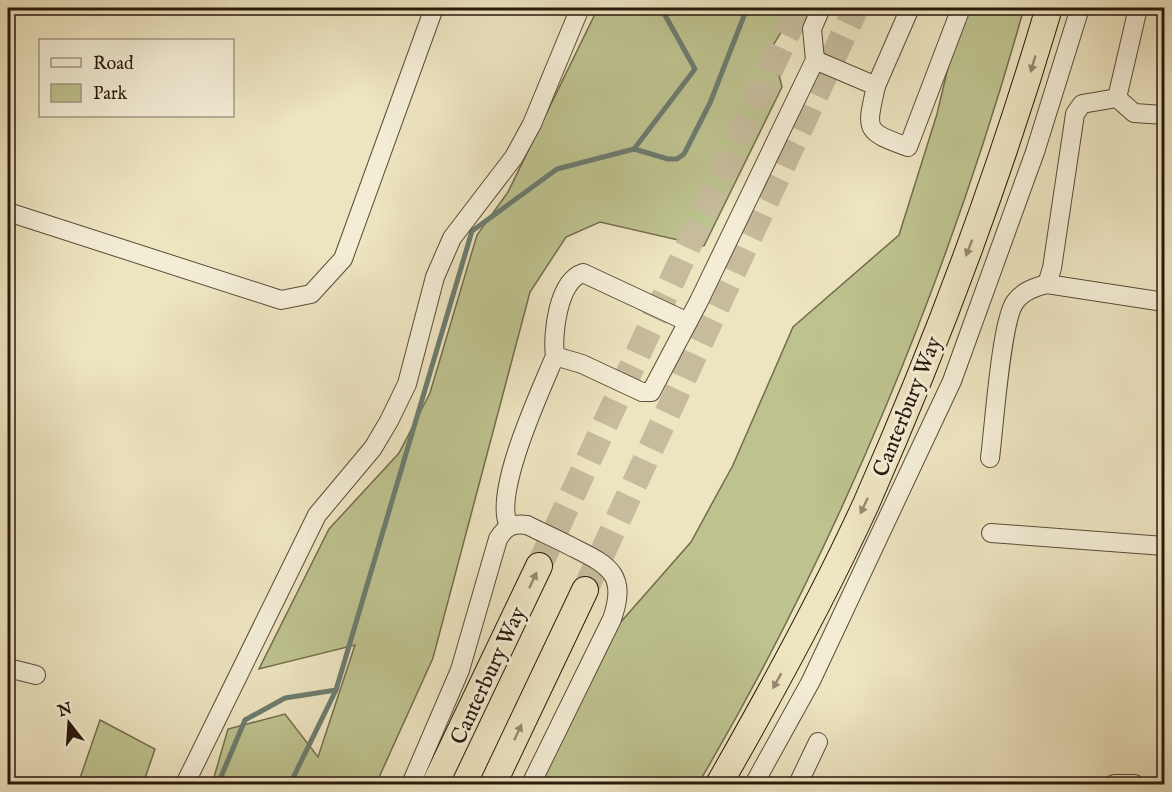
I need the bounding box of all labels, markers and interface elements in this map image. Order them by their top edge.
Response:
legend [39,39,234,117]
text: Road [93,53,134,76]
one-way arrow [1027,55,1037,73]
text: Park [93,83,128,106]
one-way arrow [963,239,973,257]
street label: Canterbury Way [867,332,949,481]
one-way arrow [859,498,869,516]
one-way arrow [528,571,537,588]
street label: Canterbury Way [445,602,533,749]
one-way arrow [772,673,782,690]
north arrow [39,693,99,753]
text: N [55,699,75,722]
one-way arrow [513,723,522,740]

